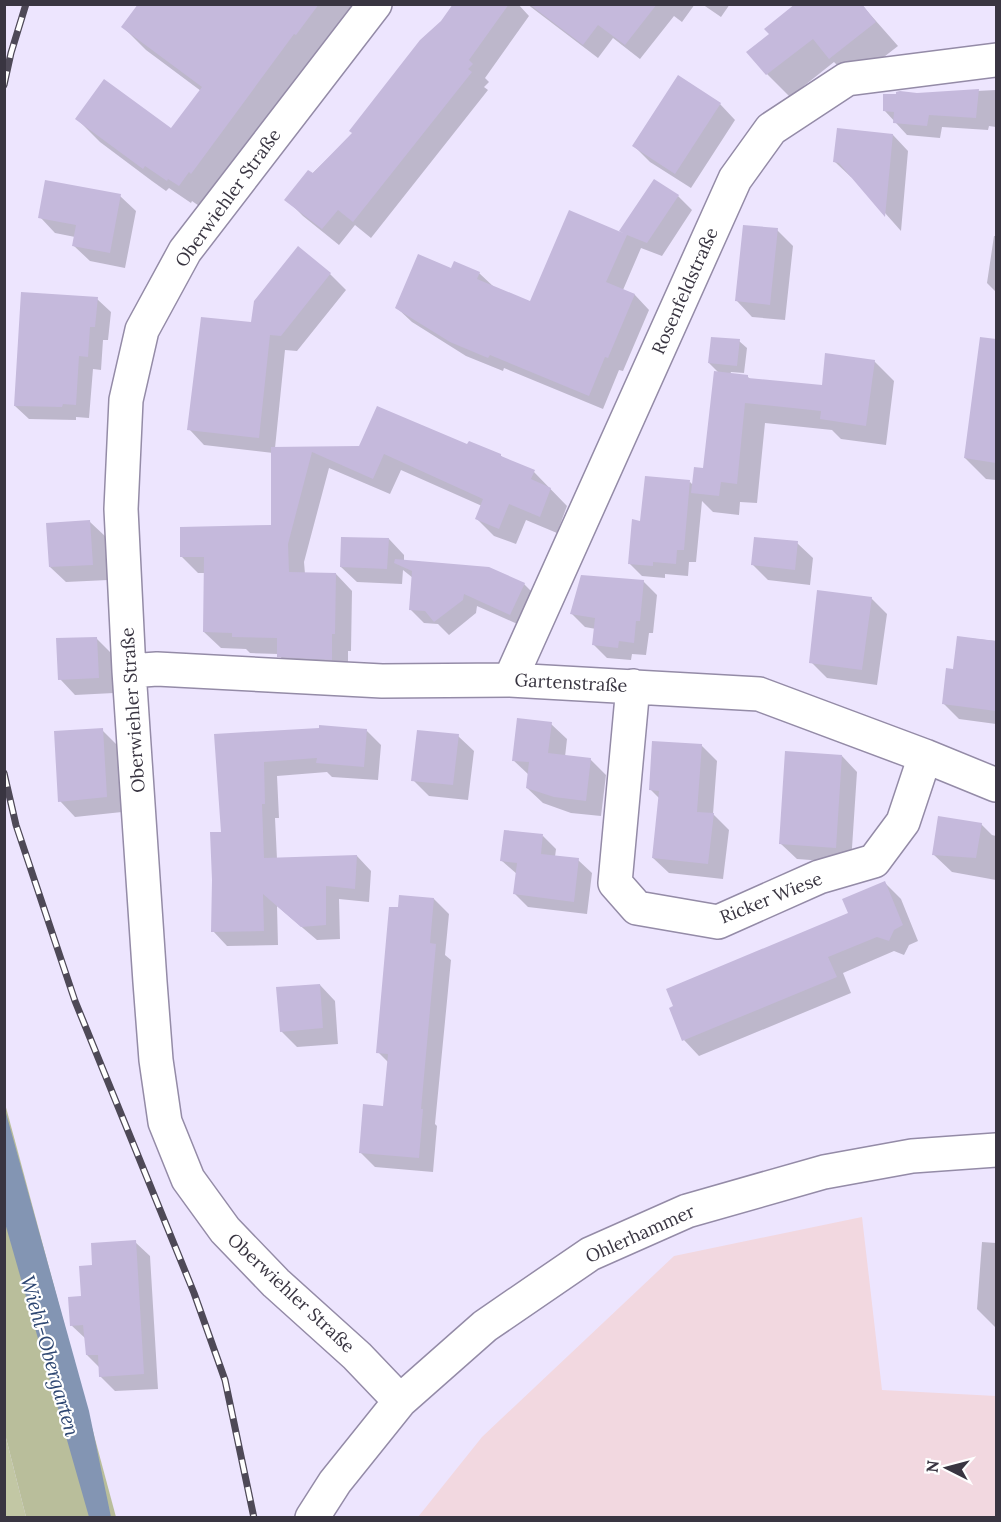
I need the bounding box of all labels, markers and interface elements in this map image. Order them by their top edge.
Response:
street label: Oberwiehler Straße [170,124,286,272]
street label: Rosenfeldstraße [646,224,723,358]
street label: Oberwiehler Straße [115,626,150,793]
street label: Gartenstraße [514,668,628,697]
street label: Ricker Wiese [716,867,826,928]
street label: Ohlerhammer [582,1199,698,1268]
street label: Oberwiehler Straße [223,1228,360,1358]
water label: Wiehl-Obergarten [16,1272,86,1440]
north arrow [917,1438,977,1498]
text: N [921,1459,943,1474]

